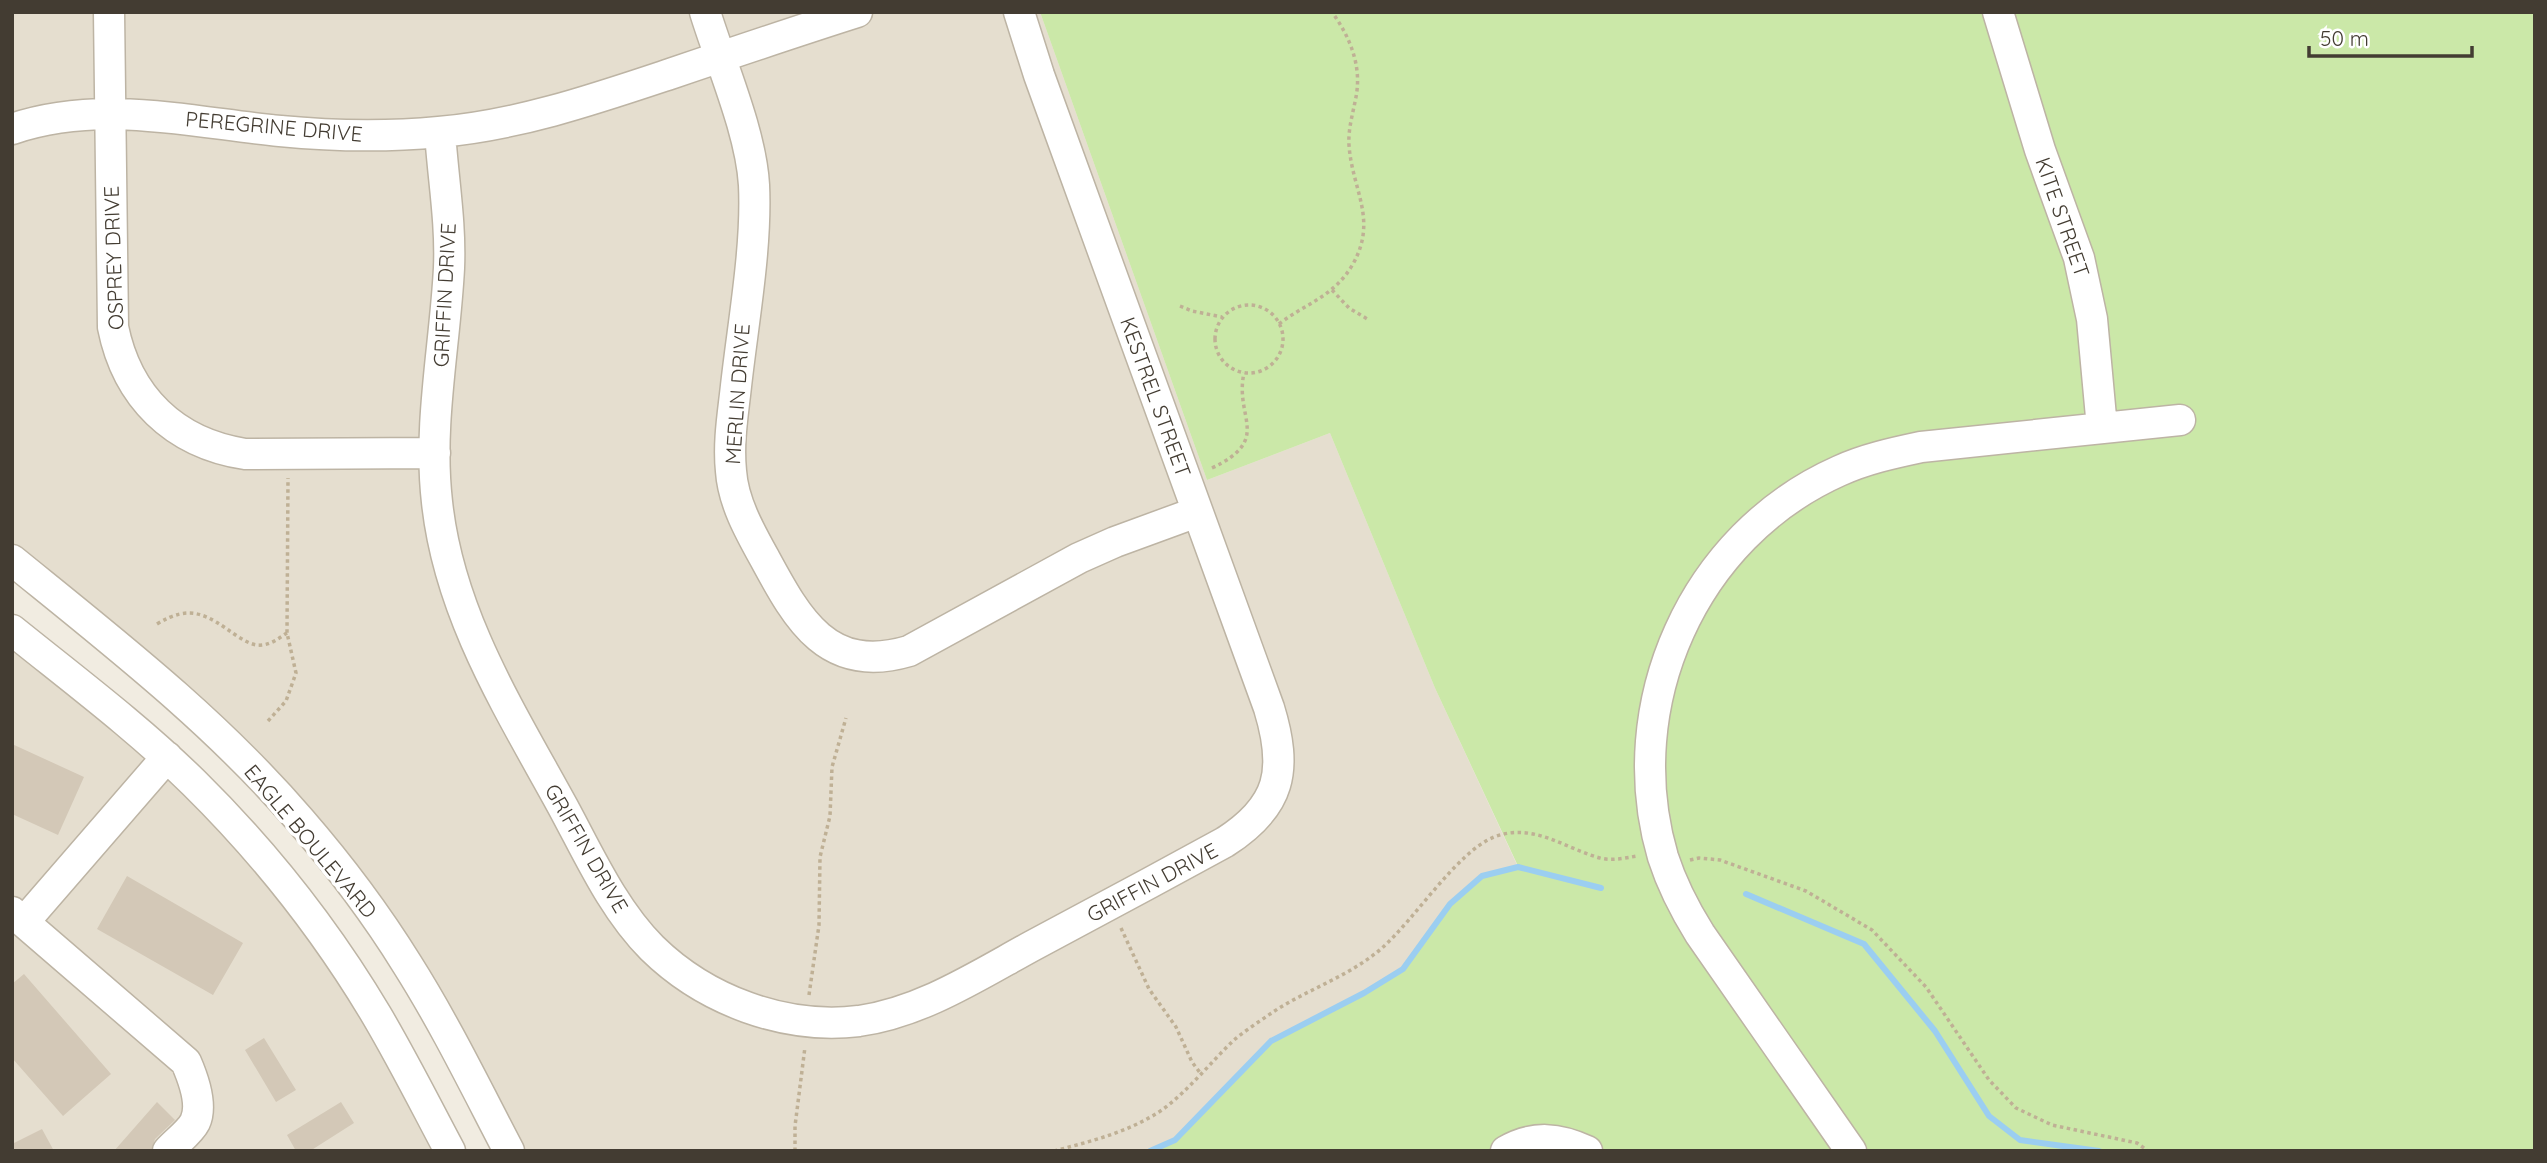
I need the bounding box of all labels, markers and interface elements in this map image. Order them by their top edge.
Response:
scale bar [2309,14,2472,58]
text: 50 m [2320,25,2369,51]
street label: PEREGRINE DRIVE [184,105,364,147]
street label: KITE STREET [2030,154,2096,280]
street label: OSPREY DRIVE [97,185,129,331]
street label: GRIFFIN DRIVE [427,222,461,368]
street label: KESTREL STREET [1115,313,1197,481]
street label: MERLIN DRIVE [719,323,755,465]
street label: EAGLE BOULEVARD [239,759,383,923]
street label: GRIFFIN DRIVE [540,779,634,917]
street label: GRIFFIN DRIVE [1082,837,1222,927]

